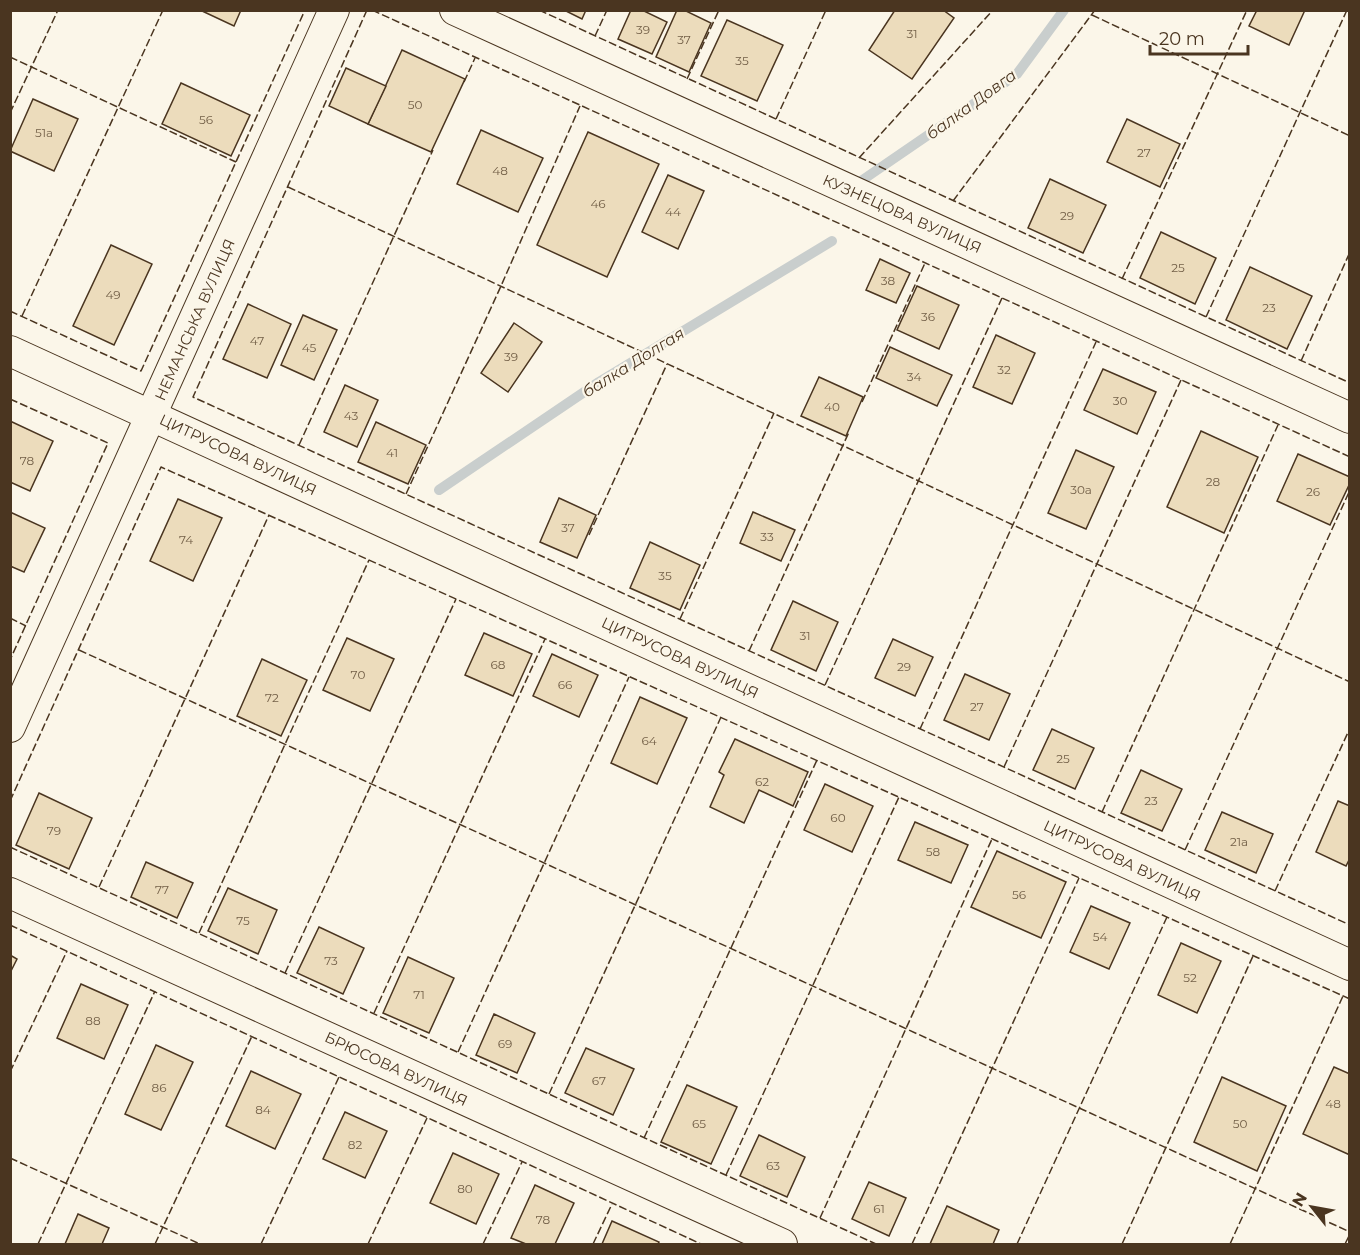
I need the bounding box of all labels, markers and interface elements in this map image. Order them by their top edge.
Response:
scale bar [1150,18,1248,56]
house number: 39 [636,22,650,37]
house number: 31 [906,26,918,41]
text: 20 m [1159,28,1205,50]
house number: 37 [677,32,691,47]
house number: 35 [735,53,749,68]
water label: балка Довга [923,65,1020,143]
house number: 50 [408,97,422,112]
house number: 56 [199,112,213,127]
house number: 51а [35,125,53,140]
house number: 27 [1137,145,1151,160]
house number: 48 [492,163,508,178]
street label: КУЗНЕЦОВА ВУЛИЦЯ [820,170,985,257]
house number: 46 [590,196,606,211]
house number: 44 [665,204,681,219]
house number: 29 [1060,208,1074,223]
street label: НЕМАНСЬКА ВУЛИЦЯ [150,236,239,404]
house number: 25 [1171,260,1185,275]
house number: 38 [881,273,896,288]
house number: 49 [105,287,121,302]
house number: 23 [1262,300,1276,315]
house number: 36 [921,309,935,324]
water label: балка Долгая [579,323,688,401]
house number: 47 [250,333,264,348]
house number: 45 [302,340,317,355]
house number: 39 [504,349,518,364]
house number: 32 [997,362,1011,377]
house number: 34 [907,369,921,384]
house number: 30 [1113,393,1127,408]
house number: 40 [824,399,840,414]
house number: 43 [344,408,358,423]
street label: ЦИТРУСОВА ВУЛИЦЯ [157,410,320,499]
house number: 41 [386,445,398,460]
house number: 78 [20,453,35,468]
house number: 28 [1206,474,1221,489]
house number: 30а [1070,482,1092,497]
house number: 26 [1306,484,1320,499]
house number: 37 [561,520,575,535]
house number: 33 [760,529,774,544]
house number: 74 [179,532,193,547]
house number: 35 [658,568,672,583]
street label: ЦИТРУСОВА ВУЛИЦЯ [599,613,762,702]
house number: 31 [799,628,811,643]
house number: 68 [491,657,506,672]
house number: 29 [897,659,911,674]
house number: 70 [351,667,365,682]
house number: 66 [558,677,572,692]
house number: 72 [265,690,279,705]
house number: 27 [970,699,984,714]
house number: 64 [641,733,657,748]
house number: 25 [1056,751,1070,766]
house number: 62 [755,774,769,789]
house number: 23 [1144,793,1158,808]
house number: 60 [830,810,846,825]
street label: ЦИТРУСОВА ВУЛИЦЯ [1041,816,1204,905]
house number: 79 [47,823,61,838]
house number: 21а [1230,834,1248,849]
house number: 58 [926,844,941,859]
house number: 77 [155,882,169,897]
house number: 56 [1012,887,1026,902]
house number: 75 [236,913,250,928]
house number: 54 [1093,929,1107,944]
house number: 73 [324,953,338,968]
house number: 52 [1183,970,1197,985]
house number: 71 [413,987,425,1002]
house number: 88 [85,1013,101,1028]
street label: БРЮСОВА ВУЛИЦЯ [322,1027,471,1110]
house number: 69 [498,1036,512,1051]
house number: 67 [592,1073,606,1088]
house number: 86 [152,1080,166,1095]
house number: 48 [1325,1096,1341,1111]
house number: 84 [255,1102,271,1117]
house number: 65 [692,1116,706,1131]
house number: 50 [1233,1116,1247,1131]
house number: 82 [348,1137,362,1152]
house number: 63 [766,1158,780,1173]
north arrow [1282,1177,1342,1237]
house number: 80 [457,1181,473,1196]
text: N [1288,1189,1311,1210]
house number: 61 [873,1201,885,1216]
house number: 78 [536,1212,551,1227]

